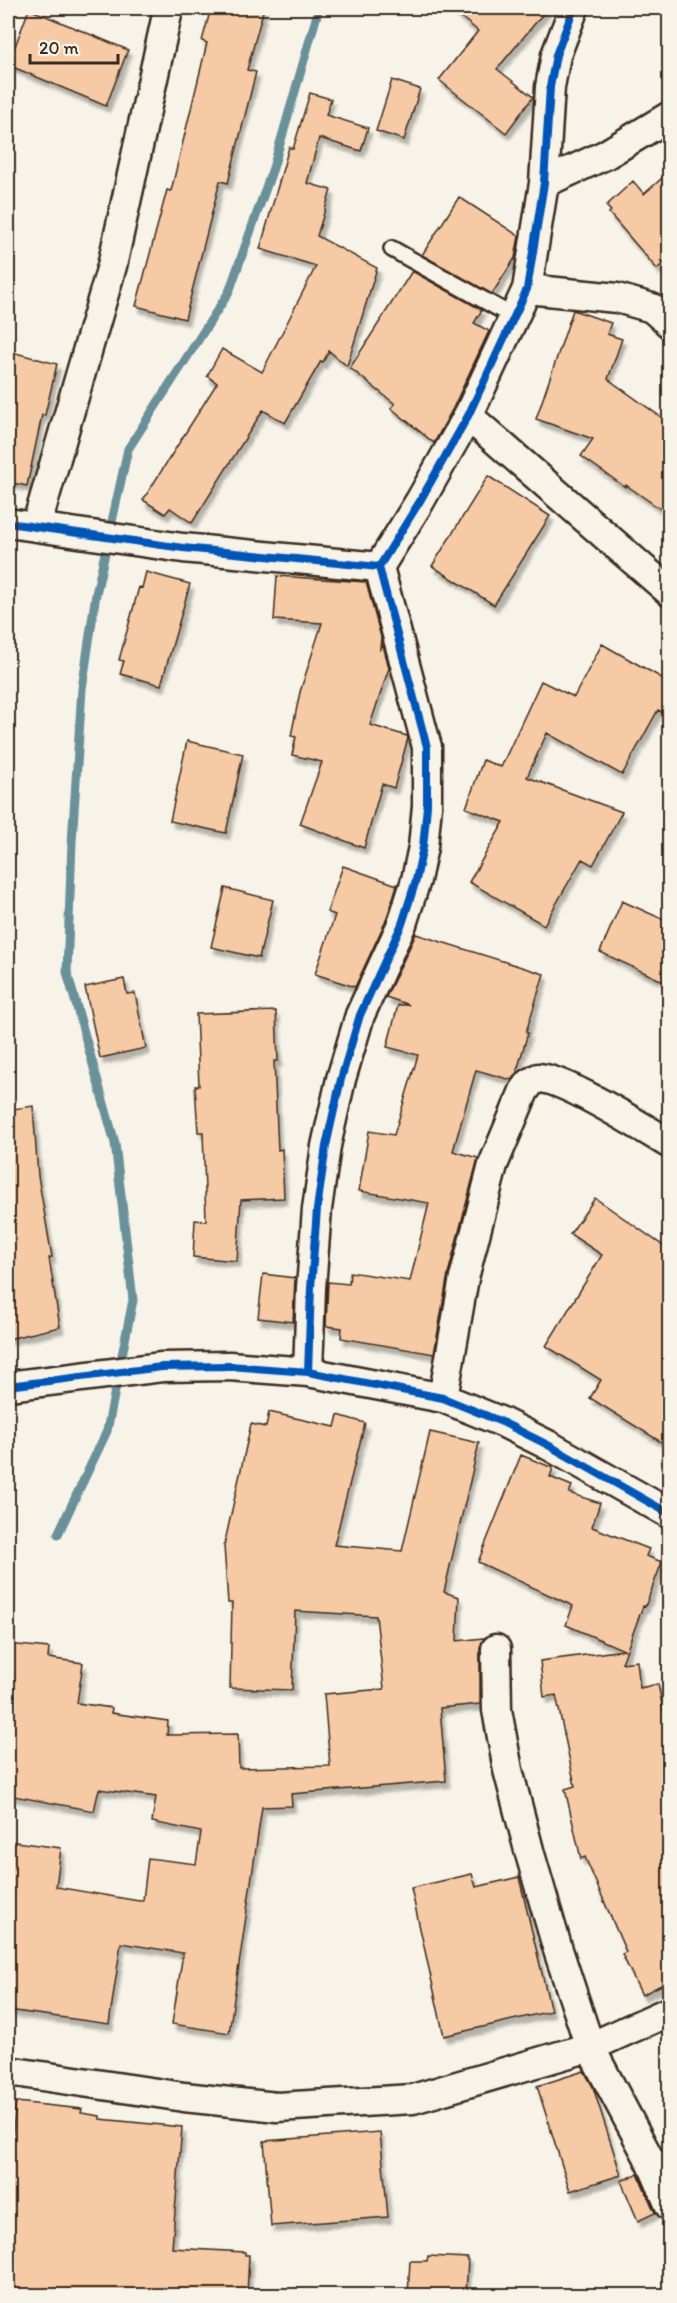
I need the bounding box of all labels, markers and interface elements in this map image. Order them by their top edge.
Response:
scale bar [30,27,118,65]
text: 20 m [39,37,79,59]

